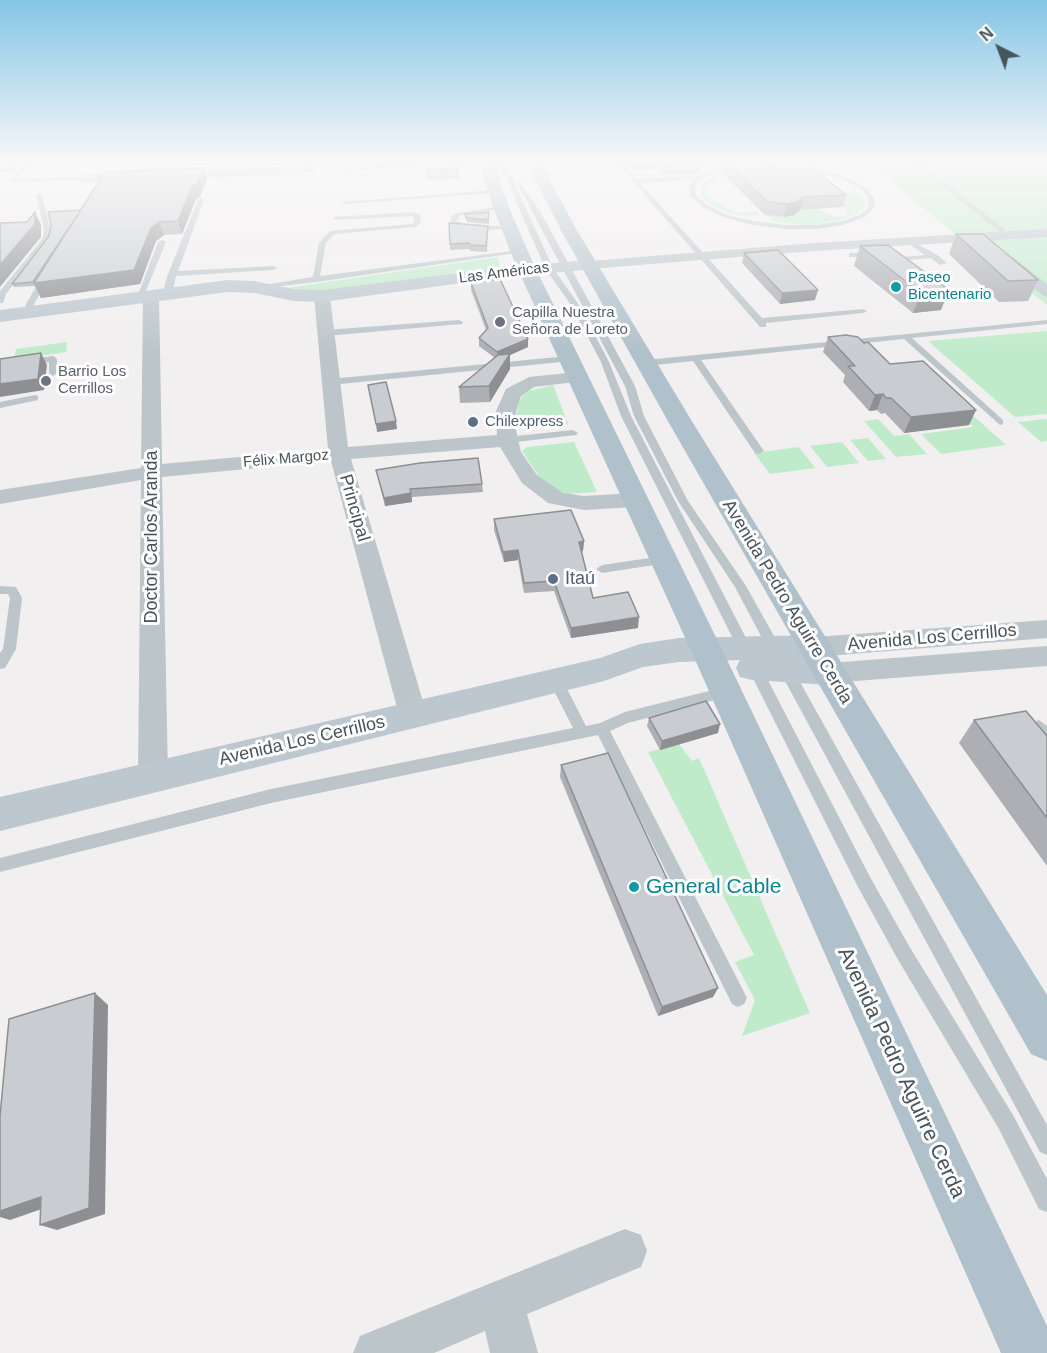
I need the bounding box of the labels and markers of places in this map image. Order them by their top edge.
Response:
place label: Paseo Bicentenario [908,269,991,304]
marker: Paseo Bicentenario [889,280,903,294]
place label: Capilla Nuestra Señora de Loreto [512,304,628,339]
marker: Capilla Nuestra Señora de Loreto [493,315,507,329]
place label: Barrio Los Cerrillos [58,363,126,398]
marker: Barrio Los Cerrillos [39,374,53,388]
place label: Chilexpress [485,413,563,431]
marker: Chilexpress [466,415,480,429]
place label: Itaú [565,568,595,590]
marker: Itaú [546,572,560,586]
place label: General Cable [646,874,781,900]
marker: General Cable [627,880,641,894]

